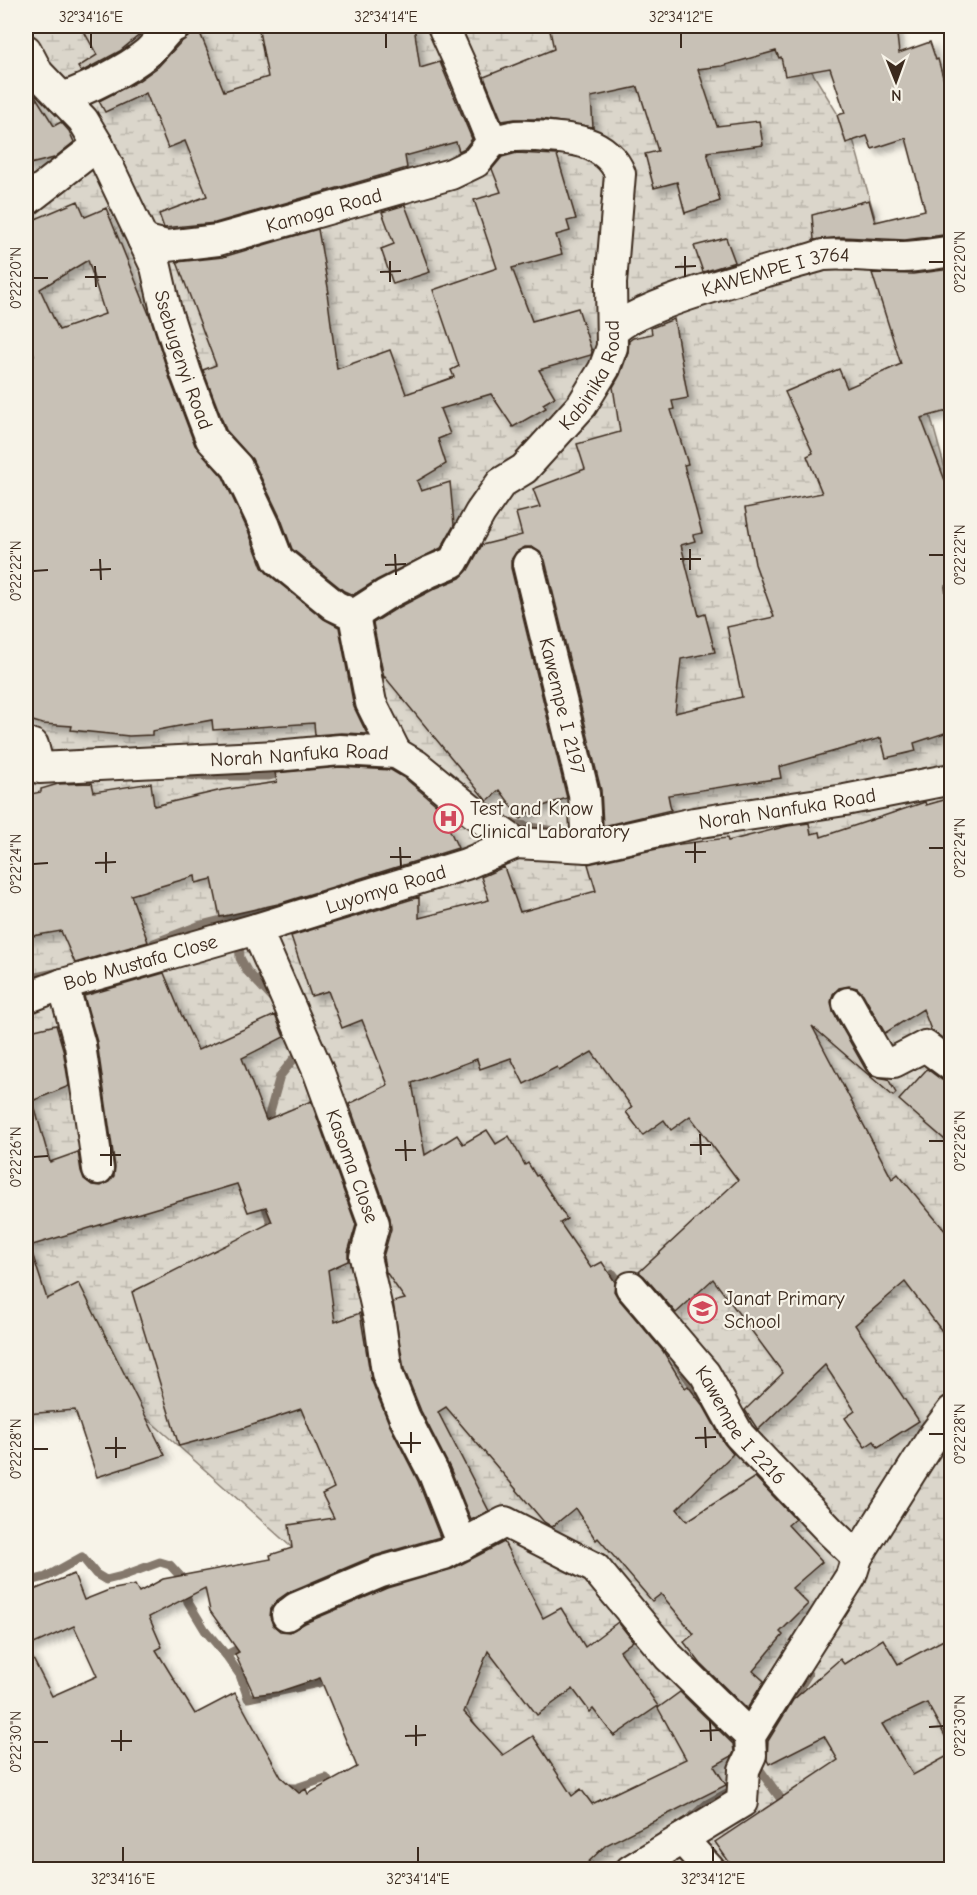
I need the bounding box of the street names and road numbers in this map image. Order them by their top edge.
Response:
street label: Kamoga Road [263,183,385,238]
street label: KAWEMPE I 3764 [699,243,850,302]
street label: Ssebugenyi Road [150,288,217,433]
street label: Kabinika Road [554,320,624,435]
street label: Kawempe I 2197 [534,635,590,777]
street label: Norah Nanfuka Road [210,739,389,771]
street label: Norah Nanfuka Road [697,783,878,834]
street label: Luyomya Road [323,860,449,919]
street label: Bob Mustafa Close [61,930,220,995]
street label: Kasoma Close [321,1106,384,1226]
street label: Kawempe I 2216 [691,1361,791,1489]

